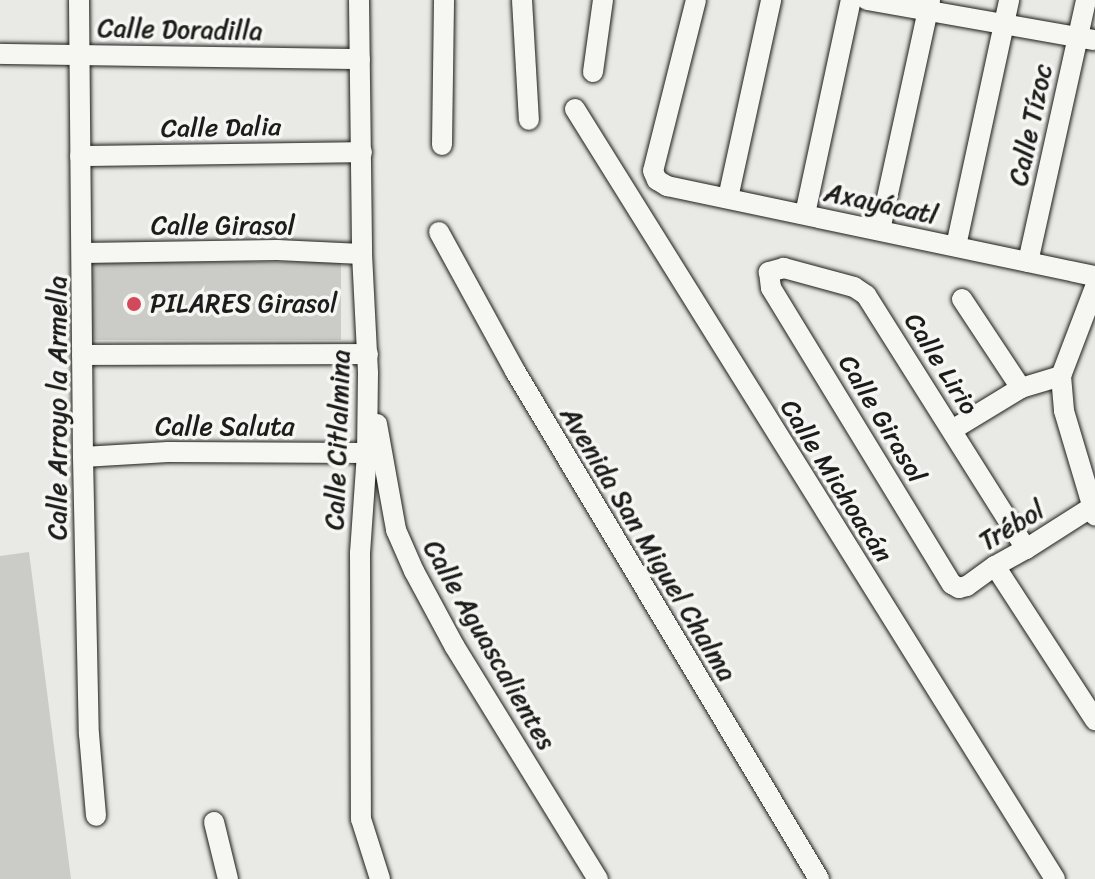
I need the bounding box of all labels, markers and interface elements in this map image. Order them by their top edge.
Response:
street label: Calle Doradilla [97,13,263,47]
street label: Calle Tízoc [1003,61,1059,189]
street label: Calle Dalia [161,111,281,145]
street label: Axayácatl [822,177,940,231]
street label: Calle Girasol [151,210,295,242]
street label: Calle Arroyo la Armella [42,275,74,541]
place label: PILARES Girasol [150,288,337,320]
marker: PILARES Girasol [125,295,143,313]
street label: Calle Lirio [898,307,984,421]
street label: Calle Citlalmina [319,349,357,531]
street label: Calle Girasol [832,349,932,489]
street label: Calle Michoacán [774,394,898,568]
street label: Avenida San Miguel Chalma [554,402,742,686]
street label: Calle Saluta [155,411,295,443]
street label: Trébol [974,494,1050,558]
street label: Calle Aguascalientes [416,535,562,755]

